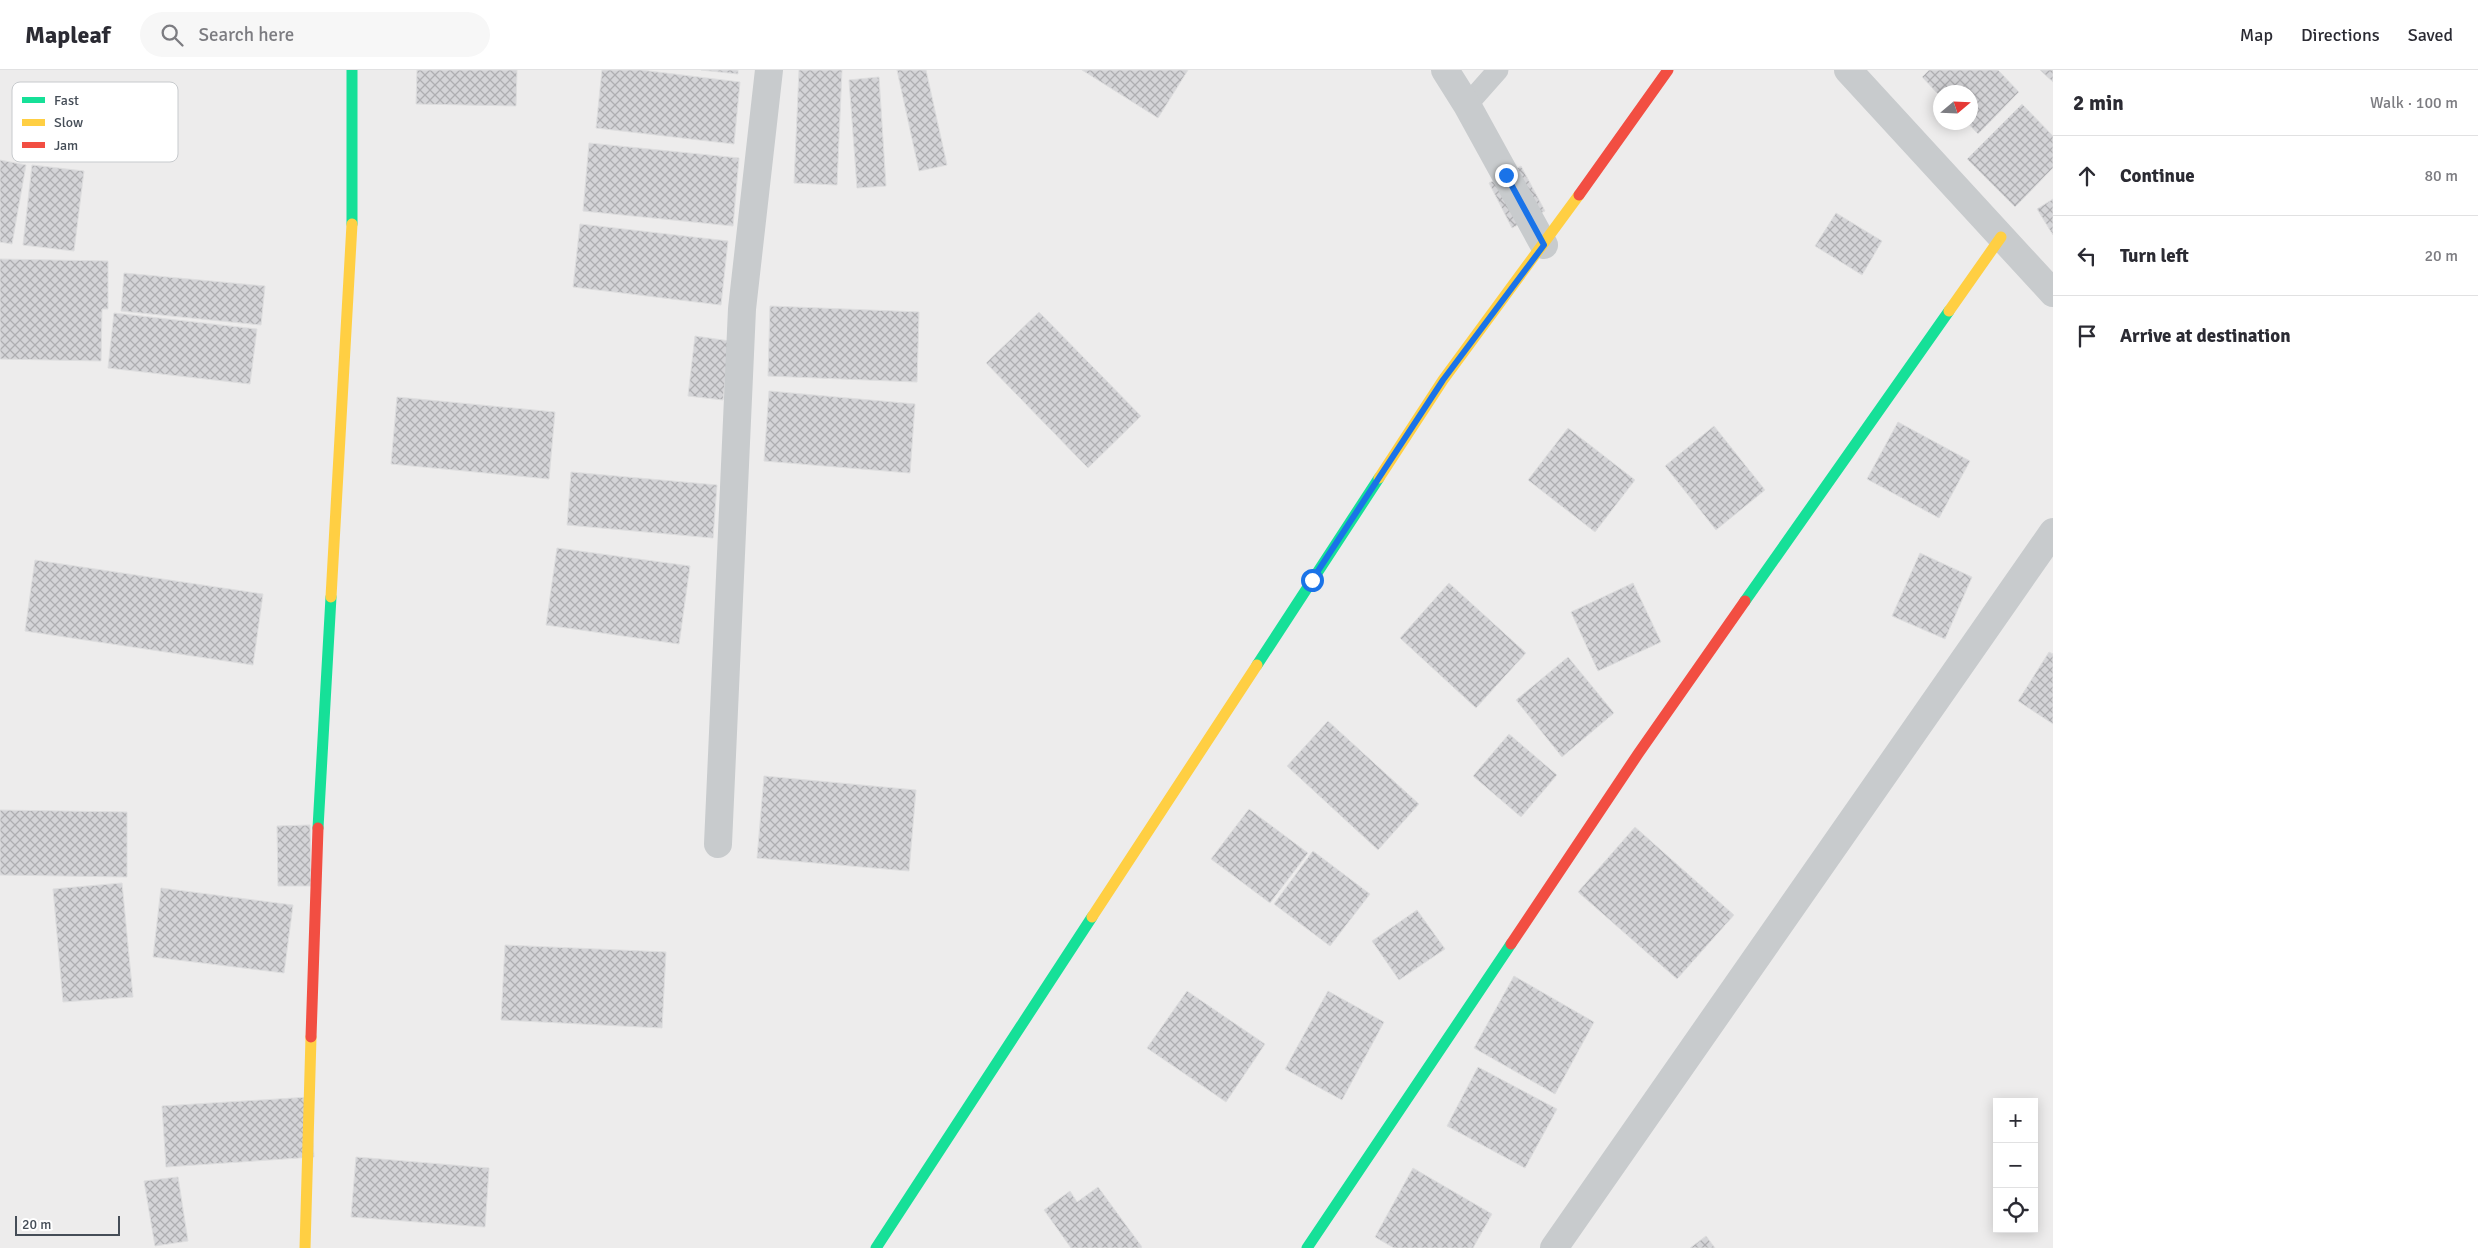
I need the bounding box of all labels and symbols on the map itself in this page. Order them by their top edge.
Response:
legend [12,82,178,162]
north arrow [1933,85,1978,130]
text: Fast [54,92,79,109]
text: Slow [54,114,83,131]
text: Jam [54,137,78,154]
route end [1495,164,1518,187]
route start [1301,569,1324,592]
scale bar [15,1213,120,1236]

